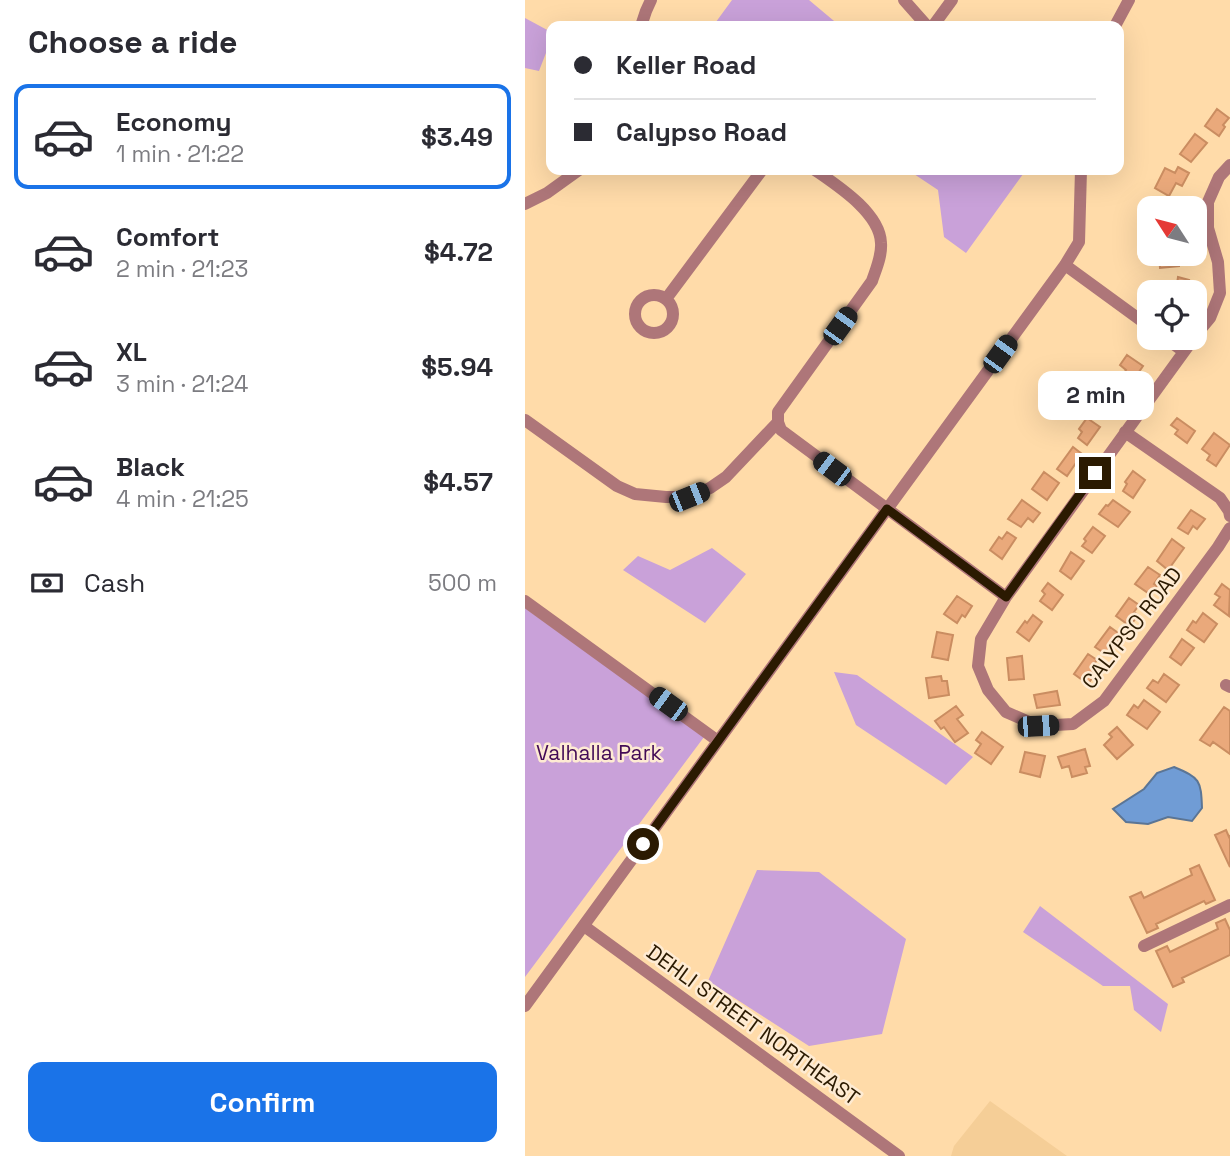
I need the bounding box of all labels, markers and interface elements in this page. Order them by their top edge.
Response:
text: Choose a ride [28,22,238,62]
text: Keller Road [616,48,756,82]
icon: car [32,105,95,168]
text: Economy [116,105,232,139]
text: Calypso Road [616,115,787,149]
text: $3.49 [421,120,493,154]
text: 1 min · 21:22 [116,139,244,169]
north arrow [1137,196,1207,266]
map controls [1137,196,1207,350]
icon: car [32,220,95,283]
text: Comfort [116,220,219,254]
text: $4.72 [424,235,493,269]
text: 2 min · 21:23 [116,254,248,284]
button: locate [1137,280,1207,350]
car [820,303,861,349]
car [980,331,1021,377]
icon: car [32,335,95,398]
text: XL [116,335,147,369]
text: $5.94 [421,350,493,384]
text: 3 min · 21:24 [116,369,248,399]
callout: 2 min [1037,372,1153,420]
text: 2 min [1066,380,1126,410]
car [809,448,856,490]
icon: car [32,450,95,513]
text: Black [116,450,185,484]
route end [1079,457,1111,489]
text: $4.57 [423,465,493,499]
car [666,479,713,515]
text: 4 min · 21:25 [116,484,249,514]
street label: CALYPSO ROAD [1076,561,1188,694]
icon: cash [28,564,66,602]
text: Cash [84,566,145,600]
text: 500 m [428,568,497,598]
car [645,683,692,725]
car [1017,714,1060,738]
park label: Valhalla Park [536,739,662,766]
route start [627,828,659,860]
street label: DEHLI STREET NORTHEAST [641,938,865,1111]
button: Confirm [28,1062,497,1142]

